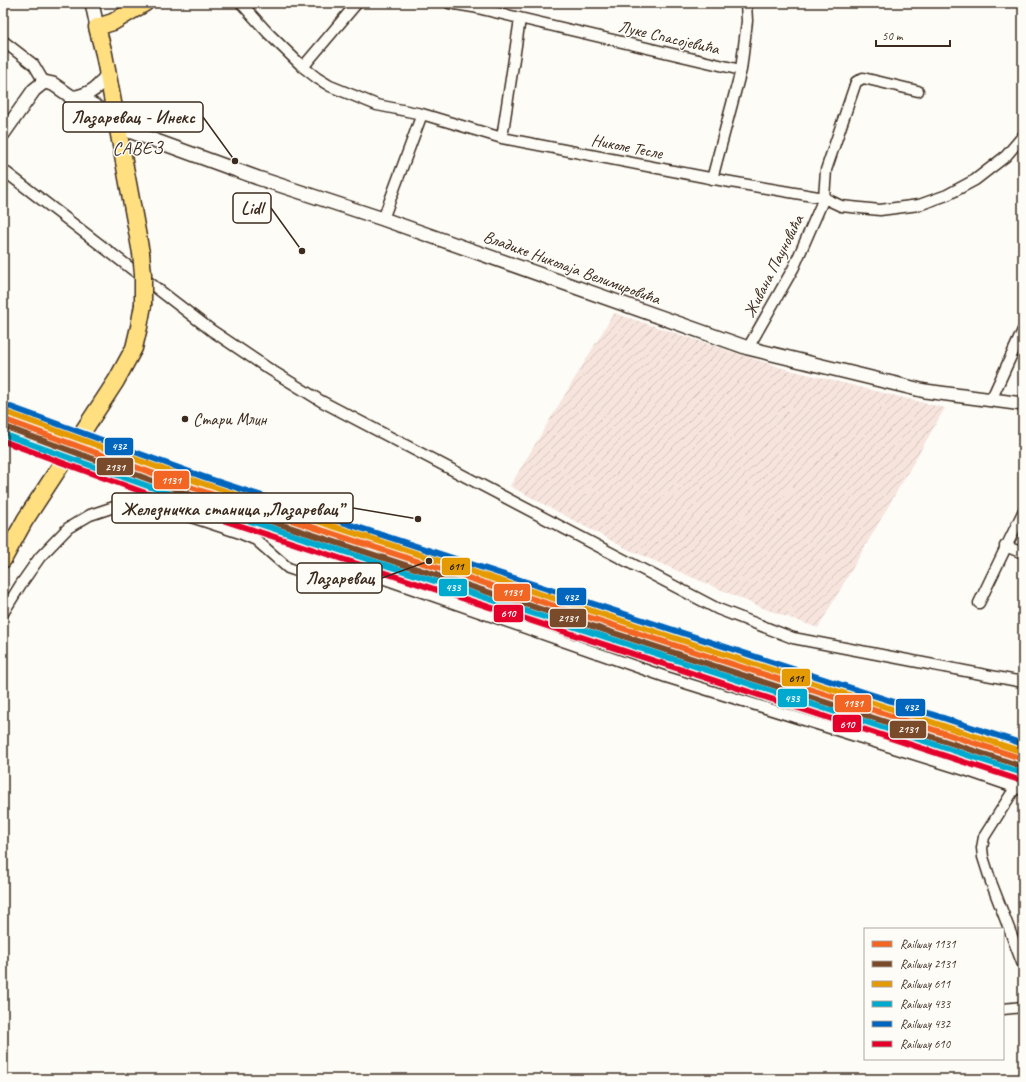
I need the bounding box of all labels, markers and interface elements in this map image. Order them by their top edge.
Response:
street label: Луке Спасојевића [616,16,723,60]
scale bar [876,22,950,48]
text: 50 m [882,28,904,44]
callout: Лазаревац - Инекс [63,102,203,132]
text: Лазаревац - Инекс [71,106,196,129]
street label: Николе Тесле [590,129,666,164]
district label: САВЕЗ [112,137,164,159]
callout: Lidl [233,193,271,223]
text: Lidl [241,197,267,219]
street label: Живана Пауновића [739,210,809,321]
street label: Владике Николаја Велимировића [481,226,665,310]
place label: Стари Млин [193,409,268,430]
marker: Стари Млин [180,414,190,424]
line badge: 432 [104,437,134,456]
text: 432 [112,439,127,453]
line badge: 2131 [96,457,134,476]
text: 2131 [105,460,126,474]
line badge: 1131 [153,470,190,490]
text: 1131 [161,473,182,487]
callout: Железничка станица „Лазаревац” [112,493,353,523]
text: Железничка станица „Лазаревац” [121,498,347,521]
line badge: 611 [441,557,471,576]
text: 611 [448,559,465,573]
callout: Лазаревац [297,563,382,593]
text: Лазаревац [305,567,376,590]
line badge: 433 [438,578,468,597]
text: 433 [446,580,461,594]
line badge: 1131 [493,583,531,602]
text: 1131 [502,585,523,599]
line badge: 432 [556,587,587,606]
text: 432 [564,590,579,604]
line badge: 610 [493,604,524,623]
text: 610 [500,606,517,620]
line badge: 2131 [549,608,587,628]
text: 2131 [558,611,579,625]
line badge: 611 [781,668,811,687]
text: 611 [788,671,805,685]
line badge: 433 [777,688,808,708]
text: 433 [785,691,800,705]
line badge: 1131 [834,694,872,713]
text: 1131 [843,696,864,710]
line badge: 432 [895,698,926,717]
text: 432 [904,700,919,714]
line badge: 610 [832,714,862,733]
text: 610 [839,717,856,731]
line badge: 2131 [889,720,927,739]
text: 2131 [898,722,919,736]
legend [864,928,1004,1060]
text: Railway 1131 [900,936,956,952]
text: Railway 2131 [900,956,956,972]
text: Railway 611 [900,976,951,992]
text: Railway 433 [900,996,952,1012]
text: Railway 432 [900,1016,952,1032]
text: Railway 610 [900,1036,952,1052]

